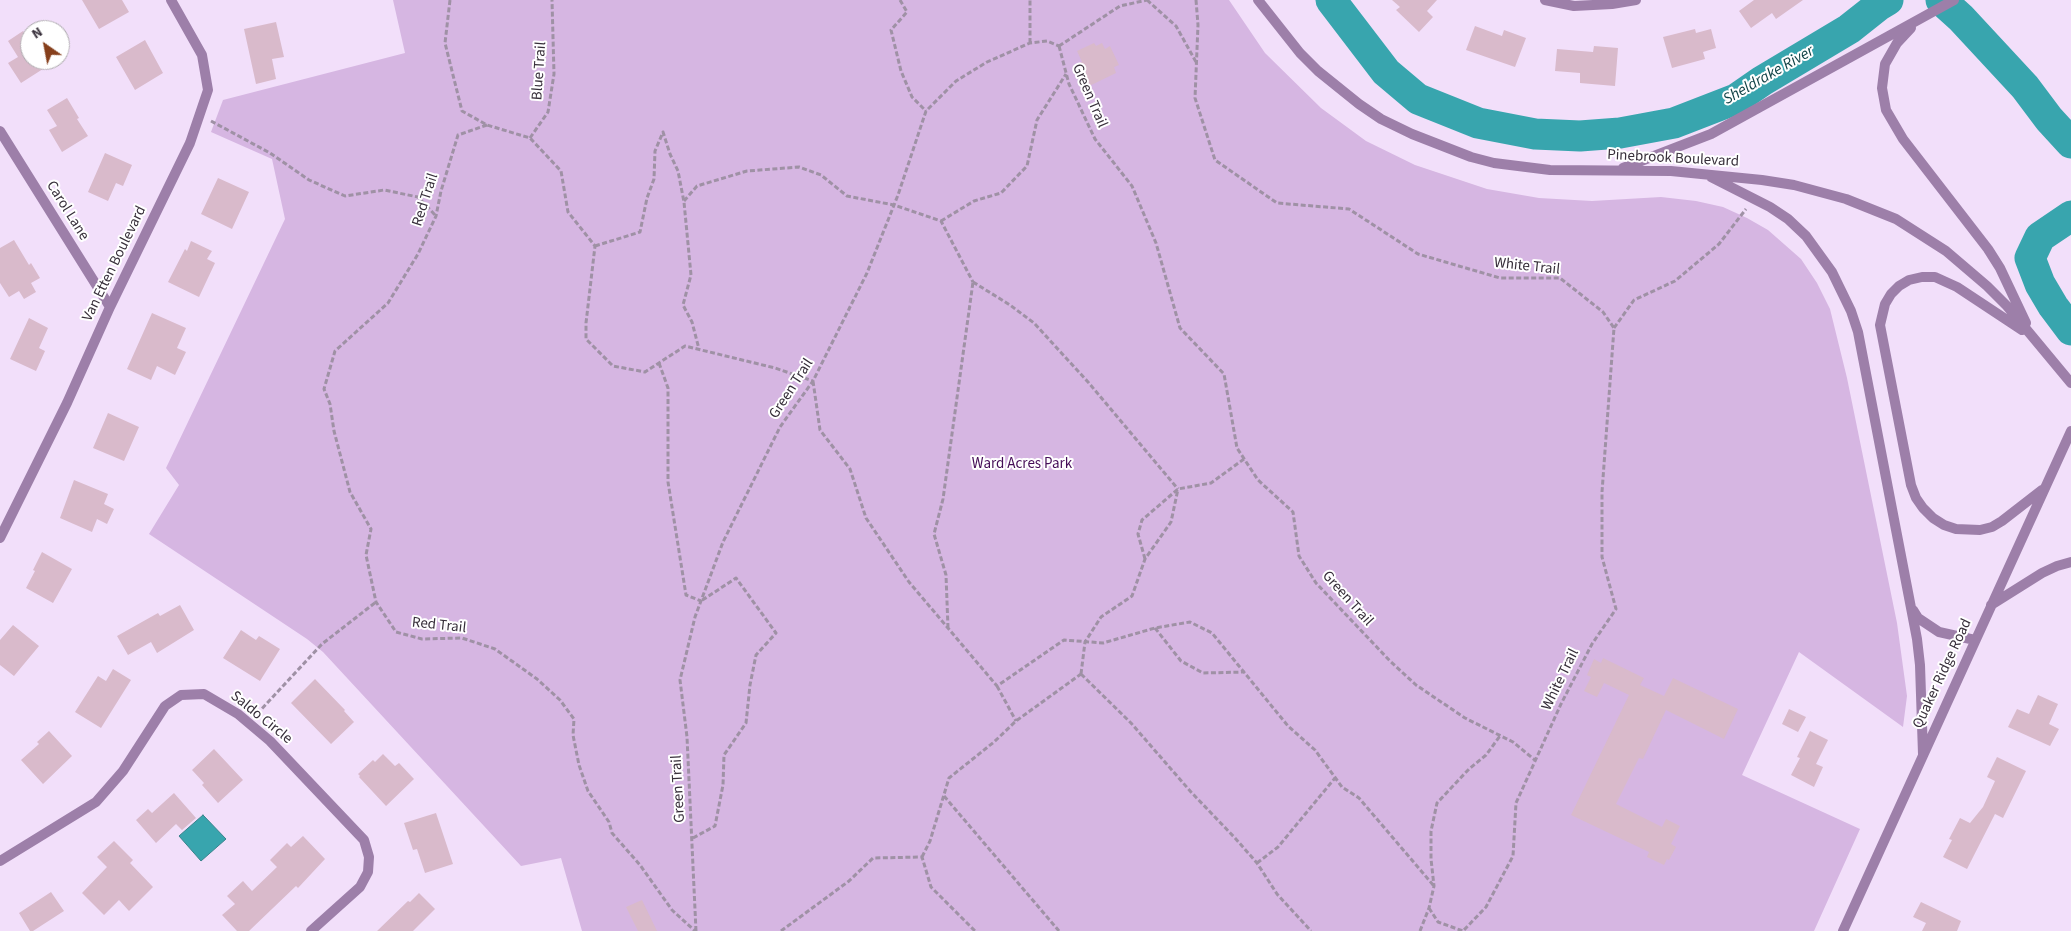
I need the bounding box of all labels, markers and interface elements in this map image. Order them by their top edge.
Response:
north arrow [20,20,70,70]
text: N [28,22,47,44]
street label: Blue Trail [529,41,551,101]
water label: Sheldrake River [1720,42,1818,110]
street label: Green Trail [1067,61,1111,131]
street label: Pinebrook Boulevard [1607,147,1739,171]
street label: Red Trail [409,171,443,229]
street label: Carol Lane [42,178,92,244]
street label: Van Etten Boulevard [79,203,151,325]
street label: White Trail [1493,255,1561,279]
street label: Green Trail [766,356,818,422]
park label: Ward Acres Park [972,456,1072,474]
street label: Green Trail [1318,568,1376,630]
street label: Red Trail [411,614,467,638]
street label: Quaker Ridge Road [1910,616,1976,732]
street label: White Trail [1538,646,1584,714]
street label: Saldo Circle [226,688,296,748]
street label: Green Trail [668,755,690,823]

